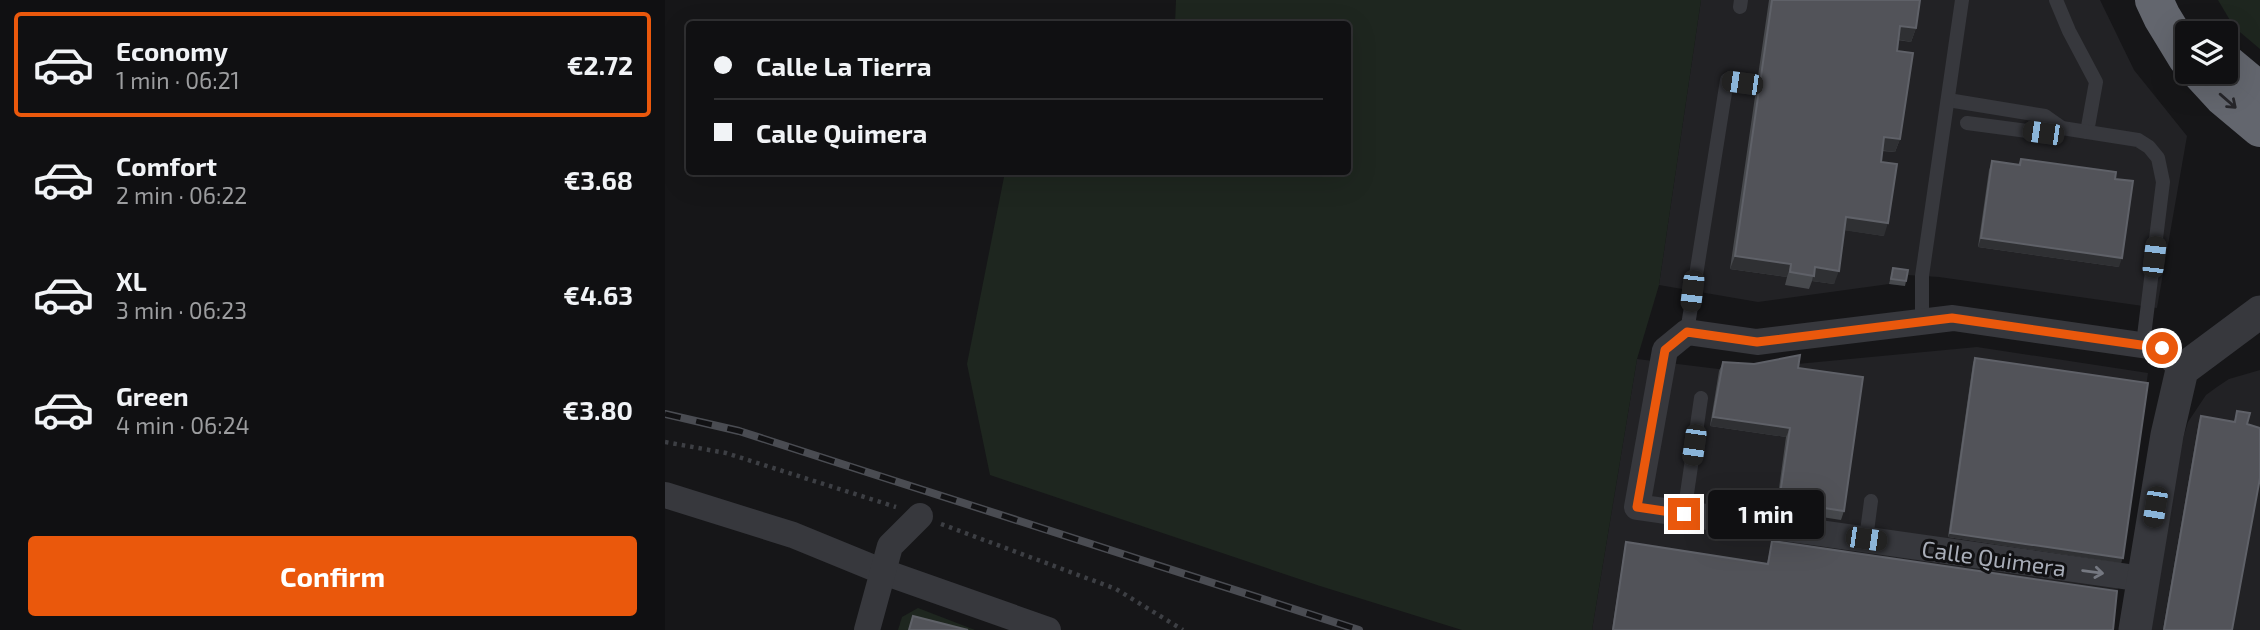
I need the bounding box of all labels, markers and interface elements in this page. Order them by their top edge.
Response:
map controls [2175,21,2238,84]
button: layers [2175,21,2238,84]
icon: car [32,33,95,96]
text: Economy [116,35,228,66]
text: €2.72 [567,49,633,80]
text: Calle La Tierra [756,50,932,81]
text: 1 min · 06:21 [116,66,240,94]
car [1720,70,1765,96]
one-way arrow [2219,93,2237,109]
text: Calle Quimera [756,117,927,148]
car [2021,120,2066,146]
icon: car [32,148,95,211]
text: Comfort [116,150,217,181]
text: €3.68 [564,164,633,195]
text: 2 min · 06:22 [116,181,247,209]
car [2142,235,2167,279]
icon: car [32,263,95,326]
text: XL [116,265,147,296]
car [1680,269,1705,313]
text: €4.63 [563,279,633,310]
text: 3 min · 06:23 [116,296,247,324]
route start [2146,332,2178,364]
icon: car [32,378,95,441]
text: Green [116,380,189,411]
text: €3.80 [563,394,633,425]
text: 4 min · 06:24 [116,411,250,439]
car [1681,423,1708,467]
car [2142,485,2169,529]
callout: 1 min [1709,490,1824,538]
route end [1668,498,1700,530]
text: 1 min [1738,500,1794,528]
car [1844,526,1889,552]
street label: Calle Quimera [1920,534,2068,582]
button: Confirm [28,536,637,616]
one-way arrow [2081,565,2104,578]

